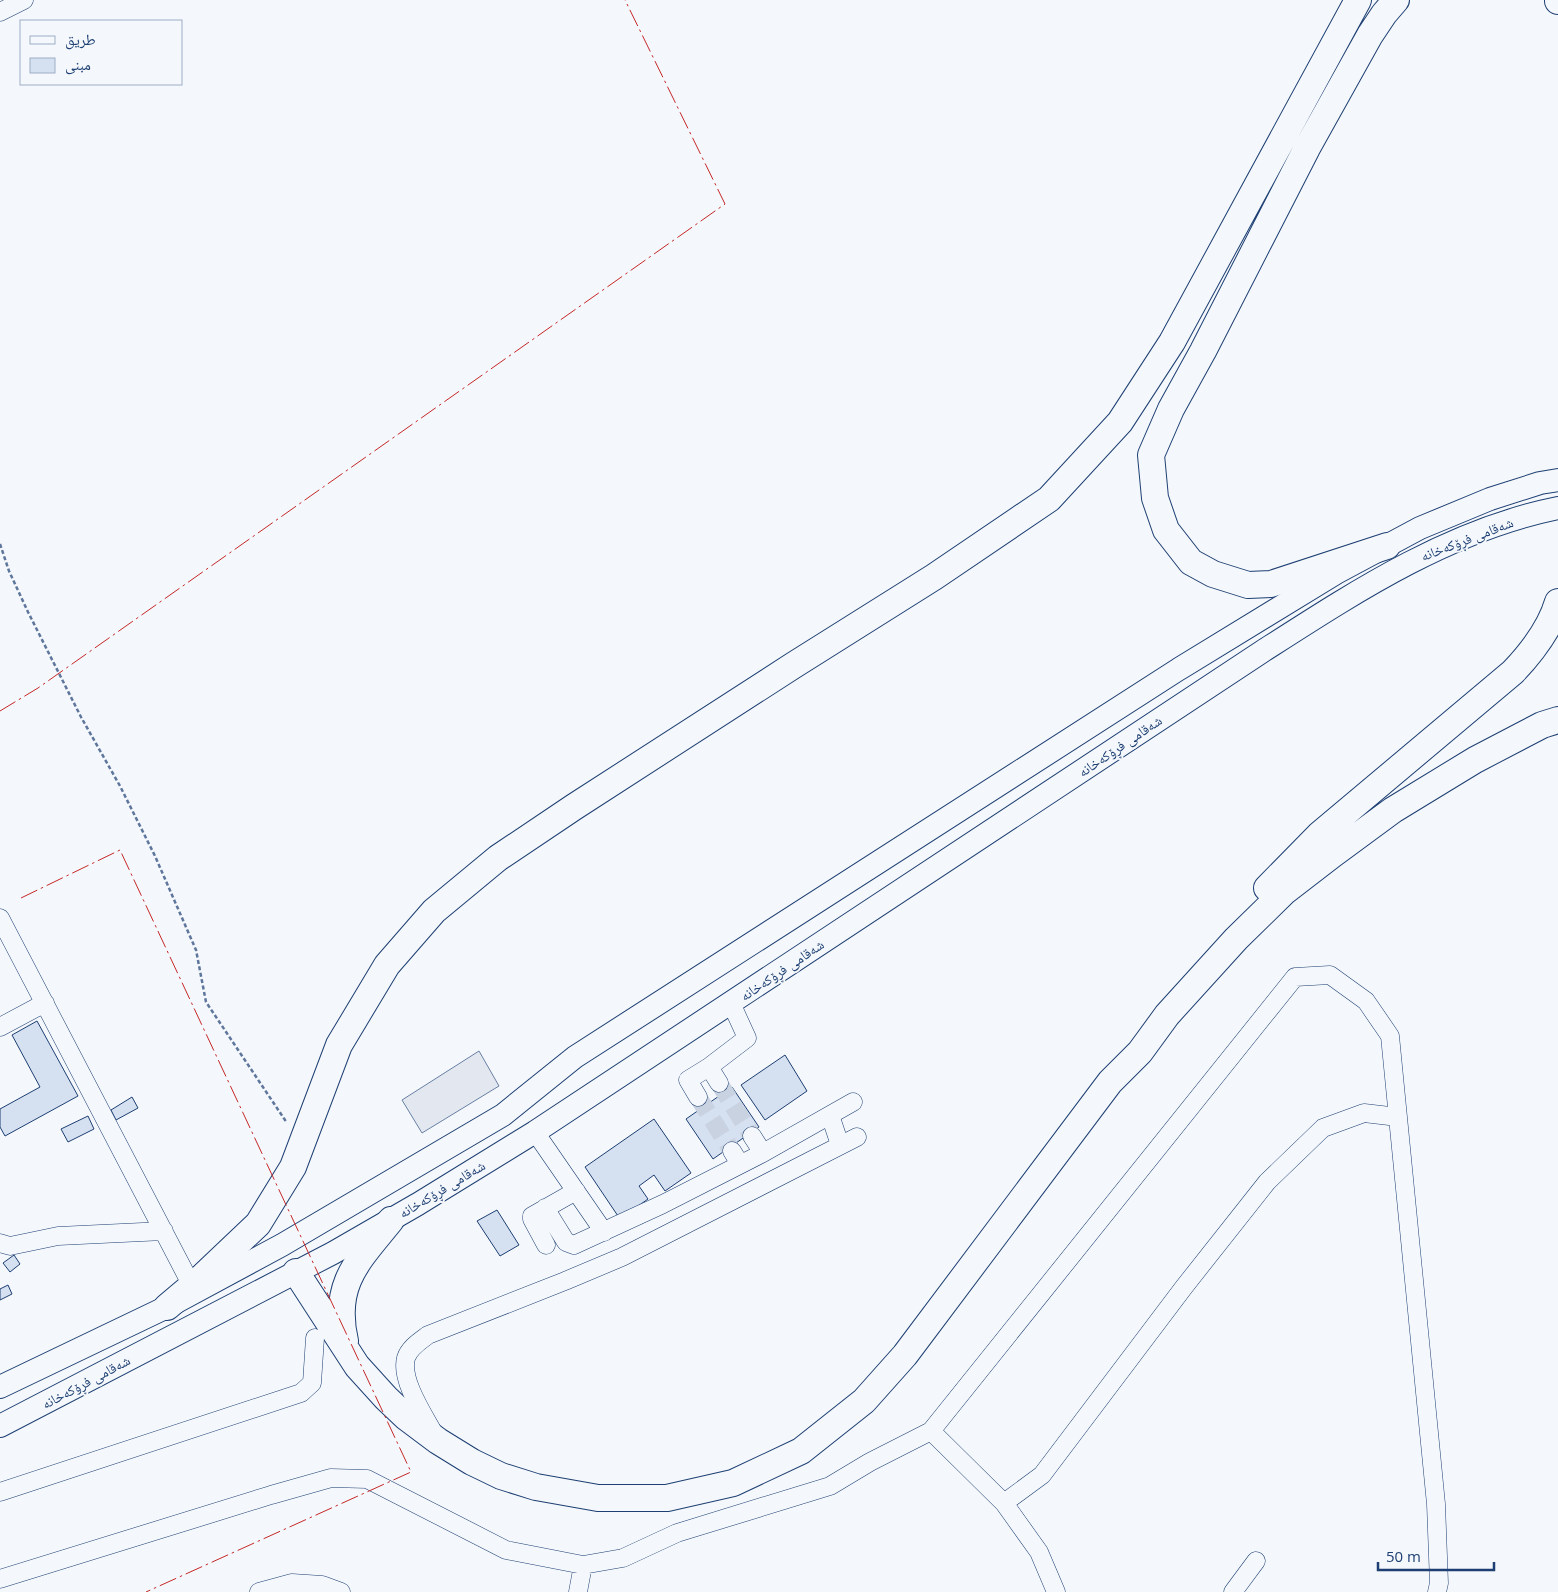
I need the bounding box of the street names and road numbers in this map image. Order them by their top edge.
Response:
street label: شەقامی فڕۆکەخانە [1418,512,1517,568]
street label: شەقامی فڕۆکەخانە [1074,710,1167,783]
street label: شەقامی فڕۆکەخانە [736,934,829,1007]
street label: شەقامی فڕۆکەخانە [395,1155,490,1224]
street label: شەقامی فڕۆکەخانە [38,1350,135,1415]

